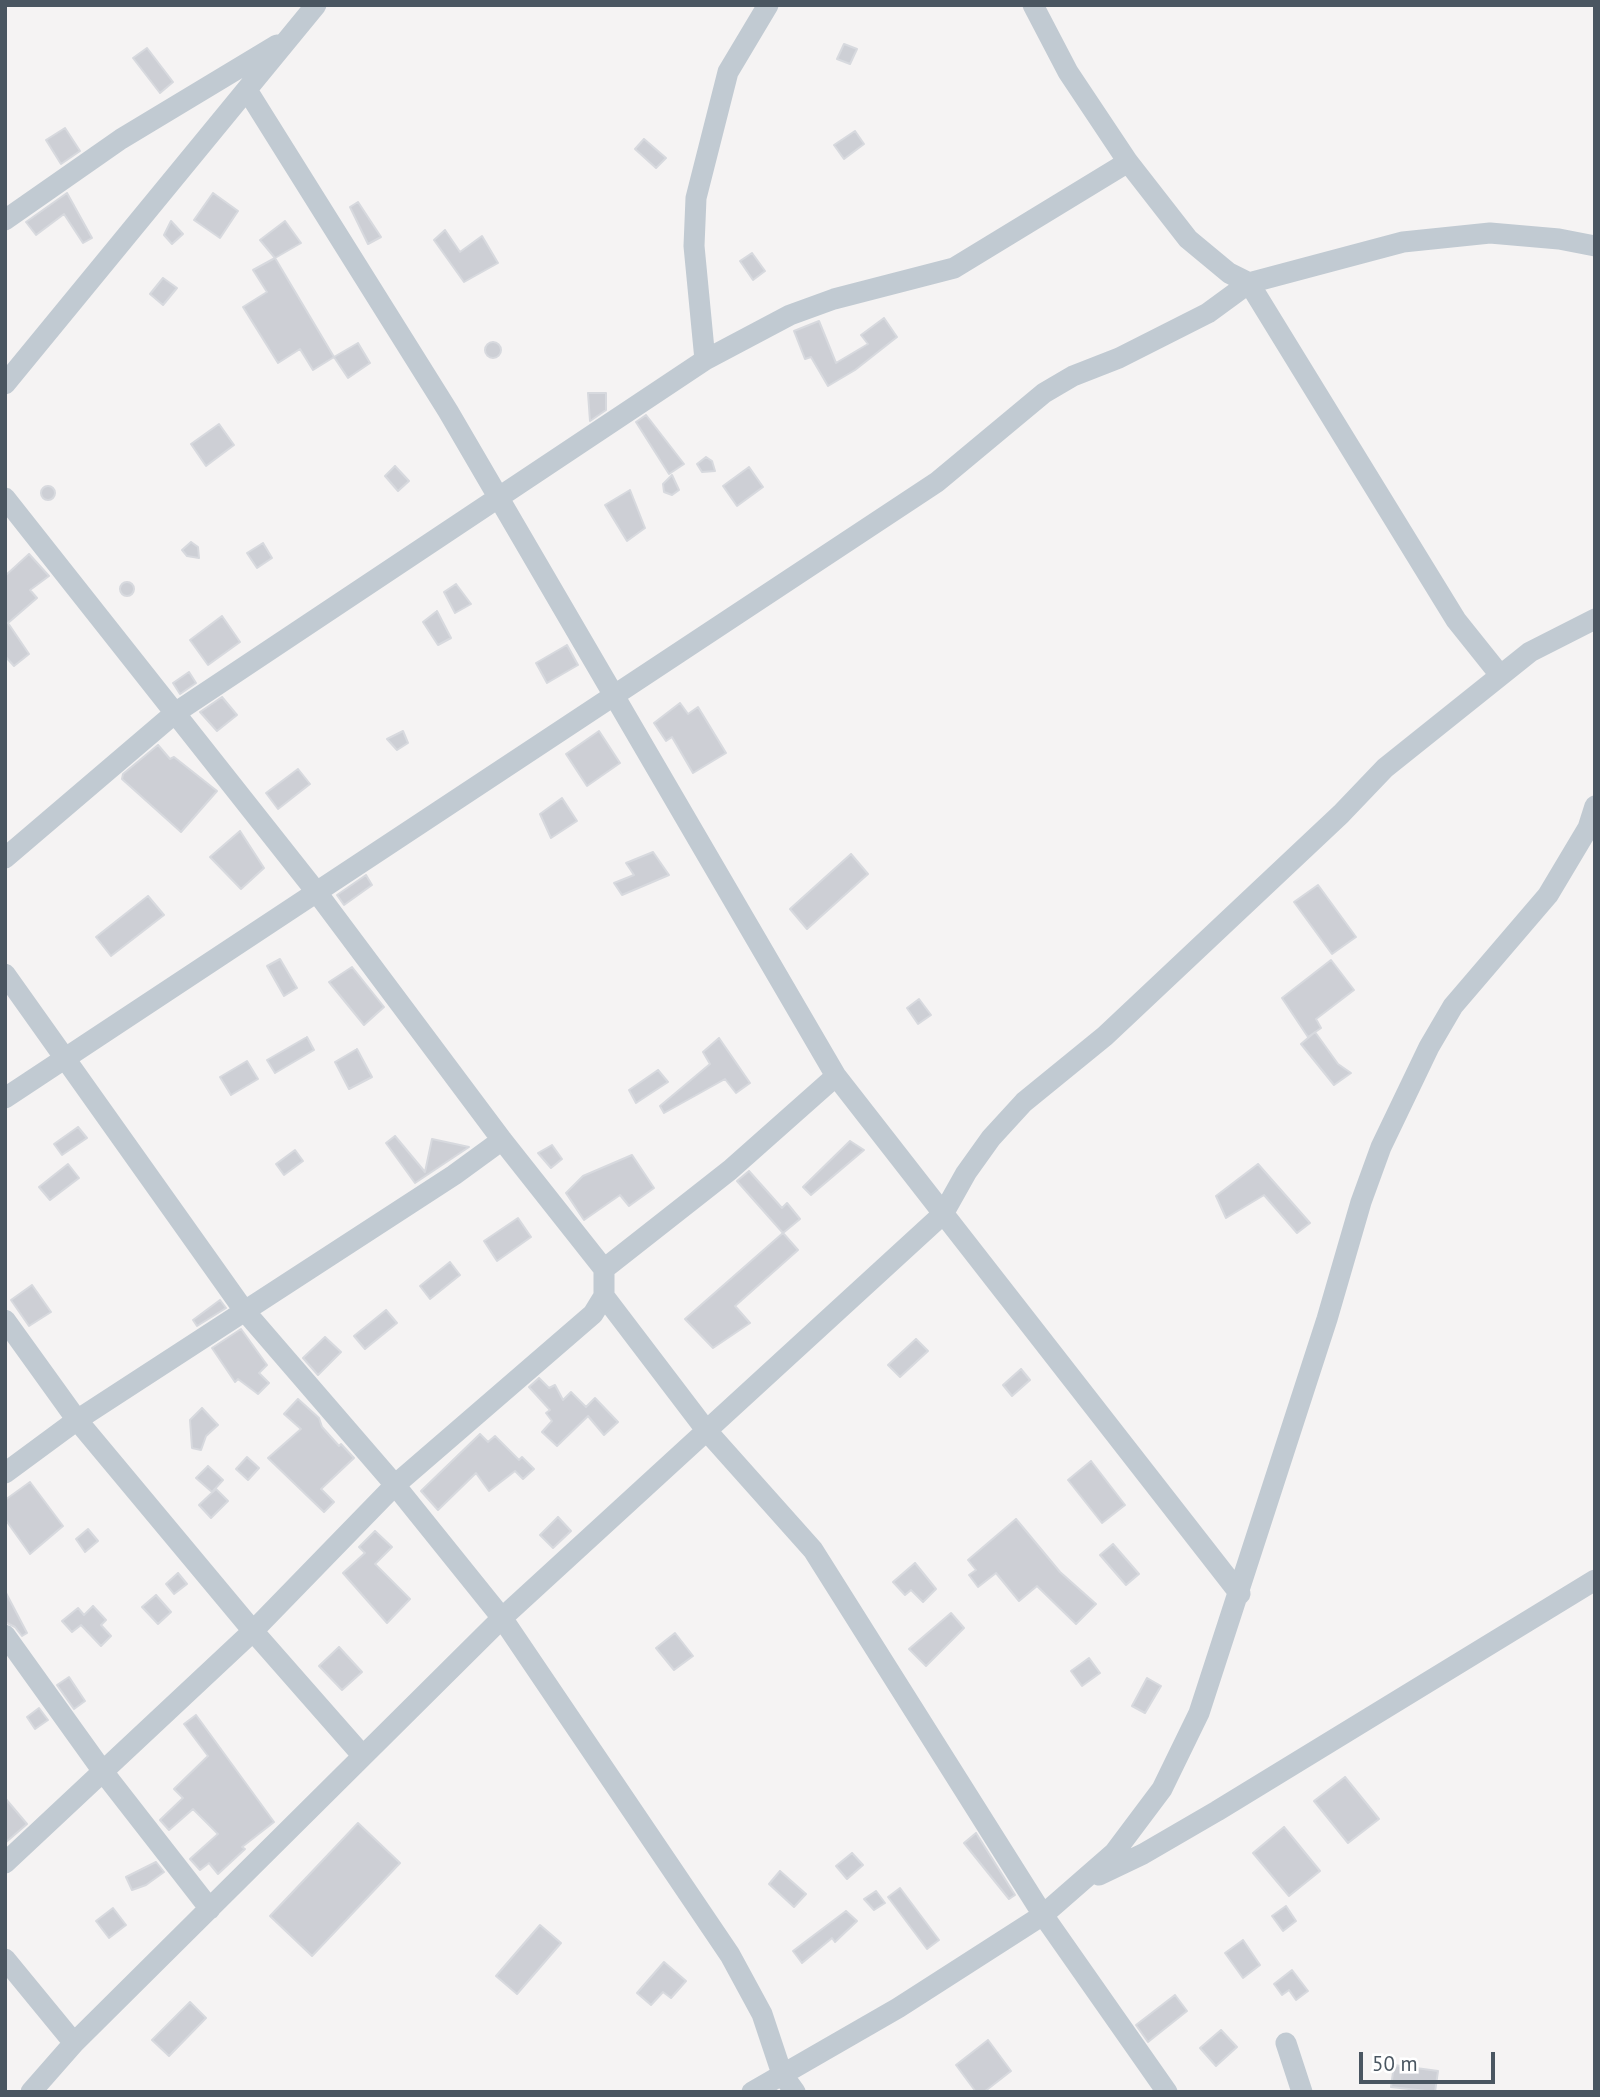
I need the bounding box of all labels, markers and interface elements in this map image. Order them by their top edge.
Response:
scale bar [1362,2038,1498,2082]
text: 50 m [1372,2050,1418,2077]

